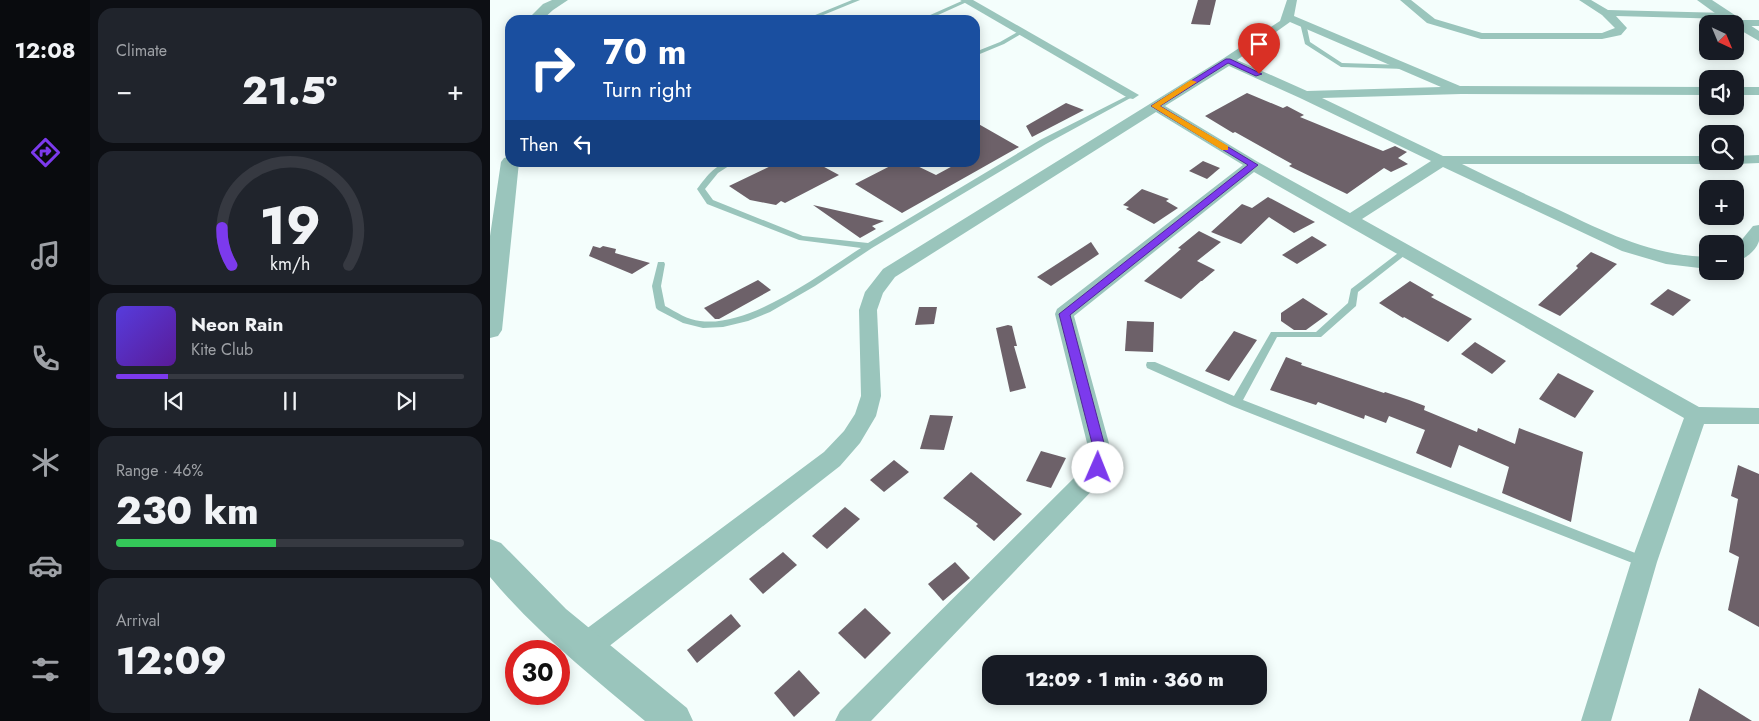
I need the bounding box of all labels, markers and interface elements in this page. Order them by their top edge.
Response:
north arrow [1699,15,1744,60]
map controls [1699,15,1744,280]
pin [1238,23,1280,74]
text: 70 m [603,27,686,77]
icon: arrive [1245,30,1273,58]
text: 12:08 [14,34,76,66]
icon: right [520,35,585,100]
text: Climate [116,39,167,62]
text: 21.5° [242,63,337,118]
text: − [116,70,133,111]
text: + [447,70,464,111]
button: sound [1699,70,1744,115]
text: Turn right [603,73,691,105]
button: search [1699,125,1744,170]
icon: left [569,130,597,158]
text: Then [520,131,559,158]
icon: directions [28,135,63,170]
button: + [1699,180,1744,225]
text: 19 [259,188,321,264]
button: − [1699,235,1744,280]
icon: music [28,238,63,273]
text: km/h [270,251,310,277]
text: Neon Rain [191,311,284,338]
text: Kite Club [191,338,253,361]
icon: phone [28,341,63,376]
icon: previous [160,387,188,415]
icon: pause [276,387,304,415]
icon: next [392,387,420,415]
position arrow [1071,441,1123,493]
icon: climate [28,445,63,480]
text: Range · 46% [116,459,203,482]
text: 230 km [116,483,259,538]
icon: car [28,548,63,583]
text: Arrival [116,609,160,632]
text: 12:09 [116,633,227,688]
speed limit sign: 30 [505,640,570,705]
icon: filters [28,652,63,687]
text: 12:09 · 1 min · 360 m [1025,666,1224,693]

